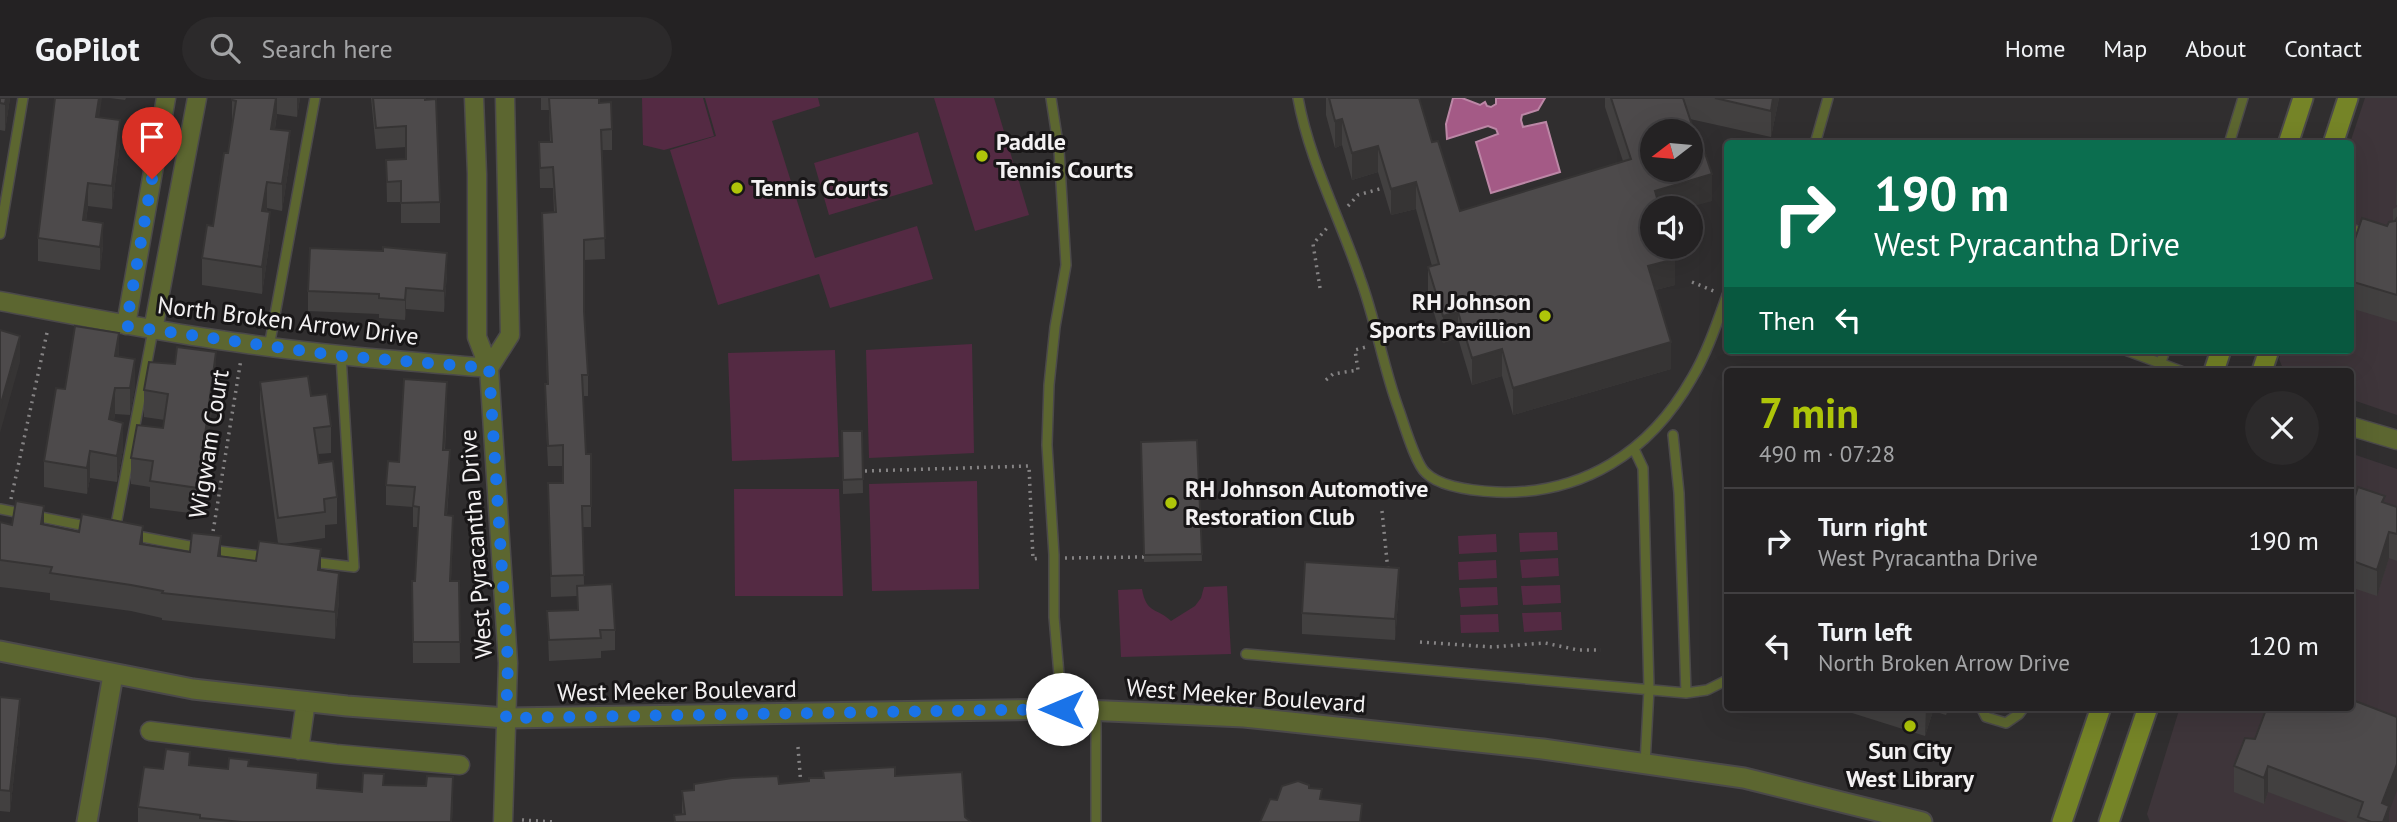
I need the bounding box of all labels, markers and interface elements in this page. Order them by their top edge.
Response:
search box [182,17,672,80]
text: GoPilot [35,27,140,70]
icon: search [206,29,244,67]
text: Search here [262,32,393,65]
text: Home [2005,33,2065,64]
text: Map [2103,33,2147,64]
text: About [2185,33,2246,64]
text: Contact [2284,33,2362,64]
pin [122,107,182,179]
icon: arrive [133,118,171,156]
north arrow [1640,119,1703,182]
map controls [1640,119,1703,259]
place label: Paddle Tennis Courts [996,126,1133,185]
marker: Paddle Tennis Courts [974,148,990,164]
text: 190 m [1874,161,2009,225]
icon: right [1759,168,1850,259]
place label: Tennis Courts [751,172,888,203]
marker: Tennis Courts [729,180,745,196]
button: sound [1640,196,1703,259]
text: West Pyracantha Drive [1874,223,2180,265]
place label: RH Johnson Sports Pavillion [1369,286,1531,345]
street label: North Broken Arrow Drive [156,289,420,352]
icon: left [1829,301,1867,339]
text: Then [1759,304,1815,337]
marker: RH Johnson Sports Pavillion [1537,308,1553,324]
street label: Wigwam Court [181,367,236,521]
text: 7 min [1759,385,1859,440]
button: close [2245,391,2319,465]
street label: West Pyracantha Drive [452,428,499,660]
text: 490 m · 07:28 [1759,439,1895,468]
place label: RH Johnson Automotive Restoration Club [1185,473,1429,532]
marker: RH Johnson Automotive Restoration Club [1163,495,1179,511]
text: Turn right [1818,510,1927,543]
icon: right [1759,522,1797,560]
text: 190 m [2248,524,2319,557]
text: West Pyracantha Drive [1818,543,2038,572]
text: Turn left [1818,615,1912,648]
icon: left [1759,627,1797,665]
text: 120 m [2248,629,2319,662]
text: North Broken Arrow Drive [1818,648,2070,677]
position arrow [1025,672,1099,746]
street label: West Meeker Boulevard [1125,672,1367,719]
street label: West Meeker Boulevard [557,673,797,708]
marker: Sun City West Library [1902,718,1918,734]
place label: Sun City West Library [1846,735,1975,794]

